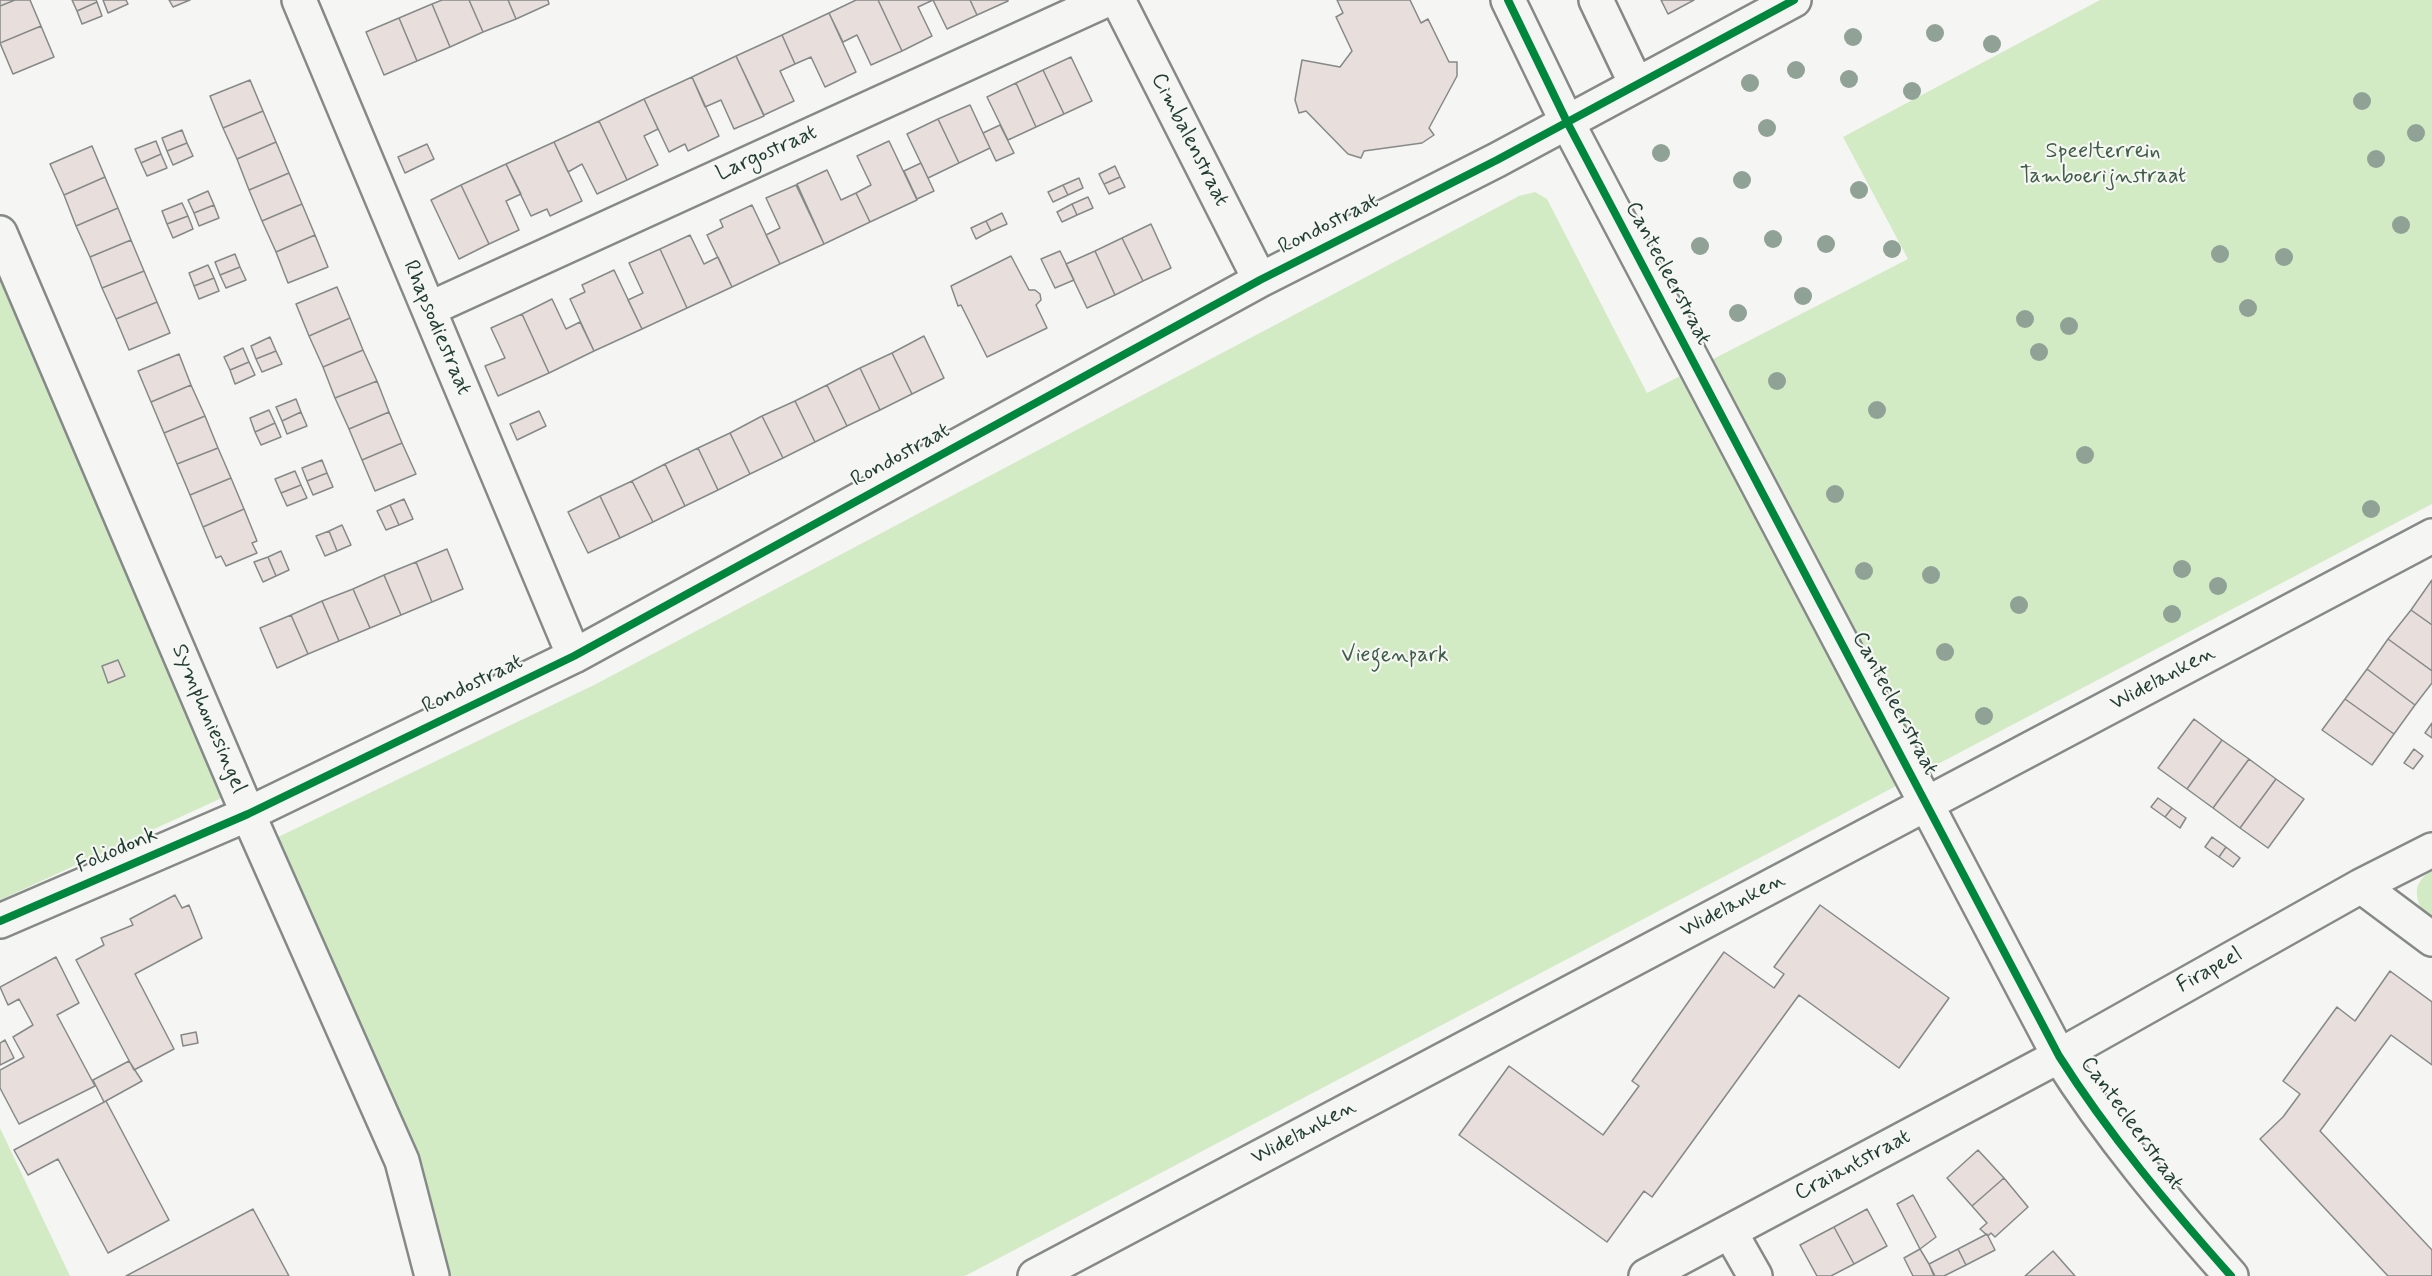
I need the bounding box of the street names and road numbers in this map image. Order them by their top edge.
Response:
street label: Cimbalenstraat [1144,69,1234,211]
street label: Largostraat [712,120,822,188]
street label: Rondostraat [1274,189,1384,261]
street label: Cantecleerstraat [1618,198,1716,350]
street label: Rhapsodiestraat [396,257,476,399]
street label: Rondostraat [847,418,955,494]
street label: Cantecleerstraat [1845,628,1943,780]
street label: Widelanken [2106,640,2220,718]
street label: Symphoniesingel [165,641,251,797]
street label: Rondostraat [418,649,528,721]
street label: Foliodonk [72,822,162,880]
street label: Widelanken [1676,867,1790,945]
street label: Firapeel [2173,942,2247,1000]
street label: Cantecleerstraat [2074,1052,2188,1196]
street label: Widelanken [1247,1094,1361,1172]
street label: Craiantstraat [1791,1124,1915,1208]

